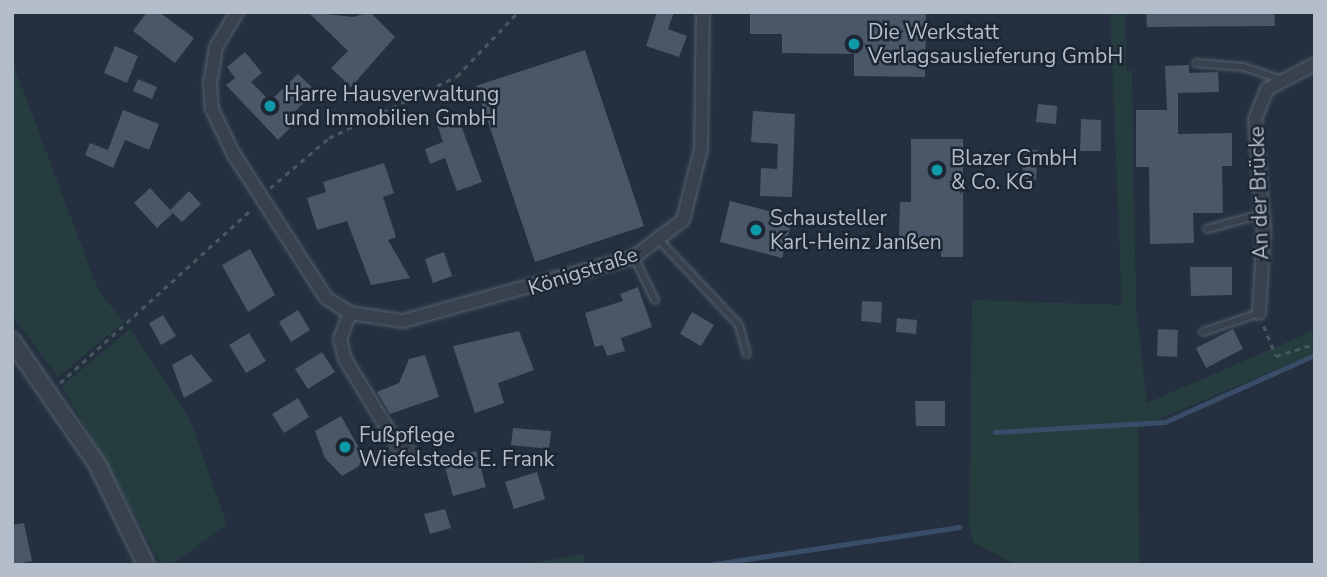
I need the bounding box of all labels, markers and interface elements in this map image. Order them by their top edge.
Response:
place label: Die Werkstatt Verlagsauslieferung GmbH [868,19,1123,69]
marker: Die Werkstatt Verlagsauslieferung GmbH [846,36,862,52]
place label: Harre Hausverwaltung und Immobilien GmbH [284,81,499,131]
marker: Harre Hausverwaltung und Immobilien GmbH [262,98,278,114]
street label: An der Brücke [1244,126,1274,260]
place label: Blazer GmbH & Co. KG [951,145,1078,195]
marker: Blazer GmbH & Co. KG [929,162,945,178]
place label: Schausteller Karl-Heinz Janßen [770,205,942,255]
marker: Schausteller Karl-Heinz Janßen [748,222,764,238]
street label: Königstraße [525,241,641,301]
place label: Fußpflege Wiefelstede E. Frank [359,422,554,472]
marker: Fußpflege Wiefelstede E. Frank [337,439,353,455]

